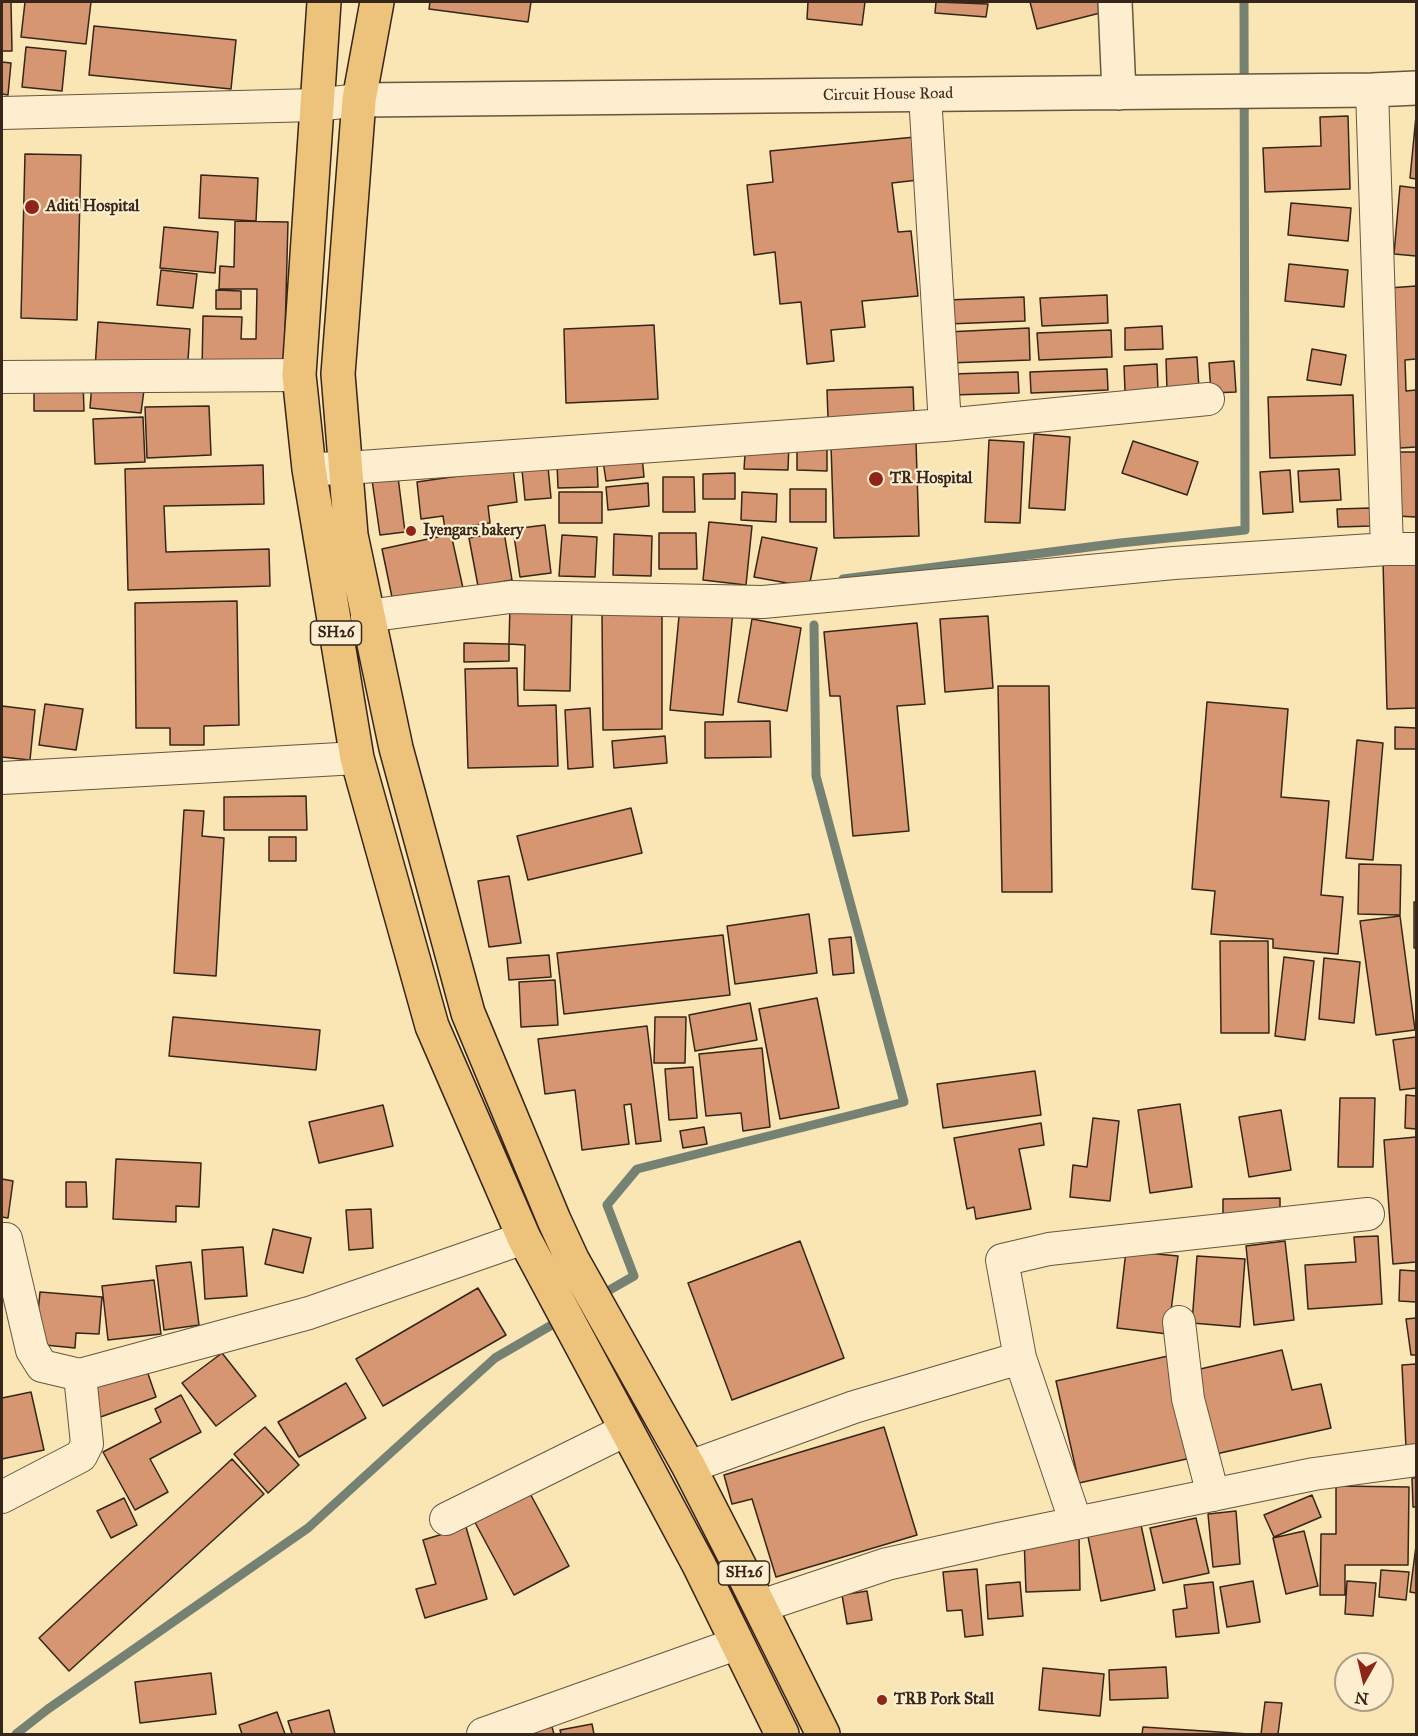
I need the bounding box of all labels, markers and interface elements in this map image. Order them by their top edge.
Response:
street label: Circuit House Road [823,84,953,106]
place label: Aditi Hospital [46,197,139,217]
marker: Aditi Hospital [23,198,41,216]
place label: TR Hospital [890,469,972,489]
marker: TR Hospital [867,470,885,488]
place label: Iyengars bakery [423,521,524,541]
marker: Iyengars bakery [404,524,418,538]
road number: SH26 [310,621,362,645]
road number: SH26 [718,1561,770,1585]
north arrow [1334,1652,1394,1712]
text: N [1354,1688,1370,1709]
place label: TRB Pork Stall [894,1690,994,1710]
marker: TRB Pork Stall [875,1693,889,1707]

